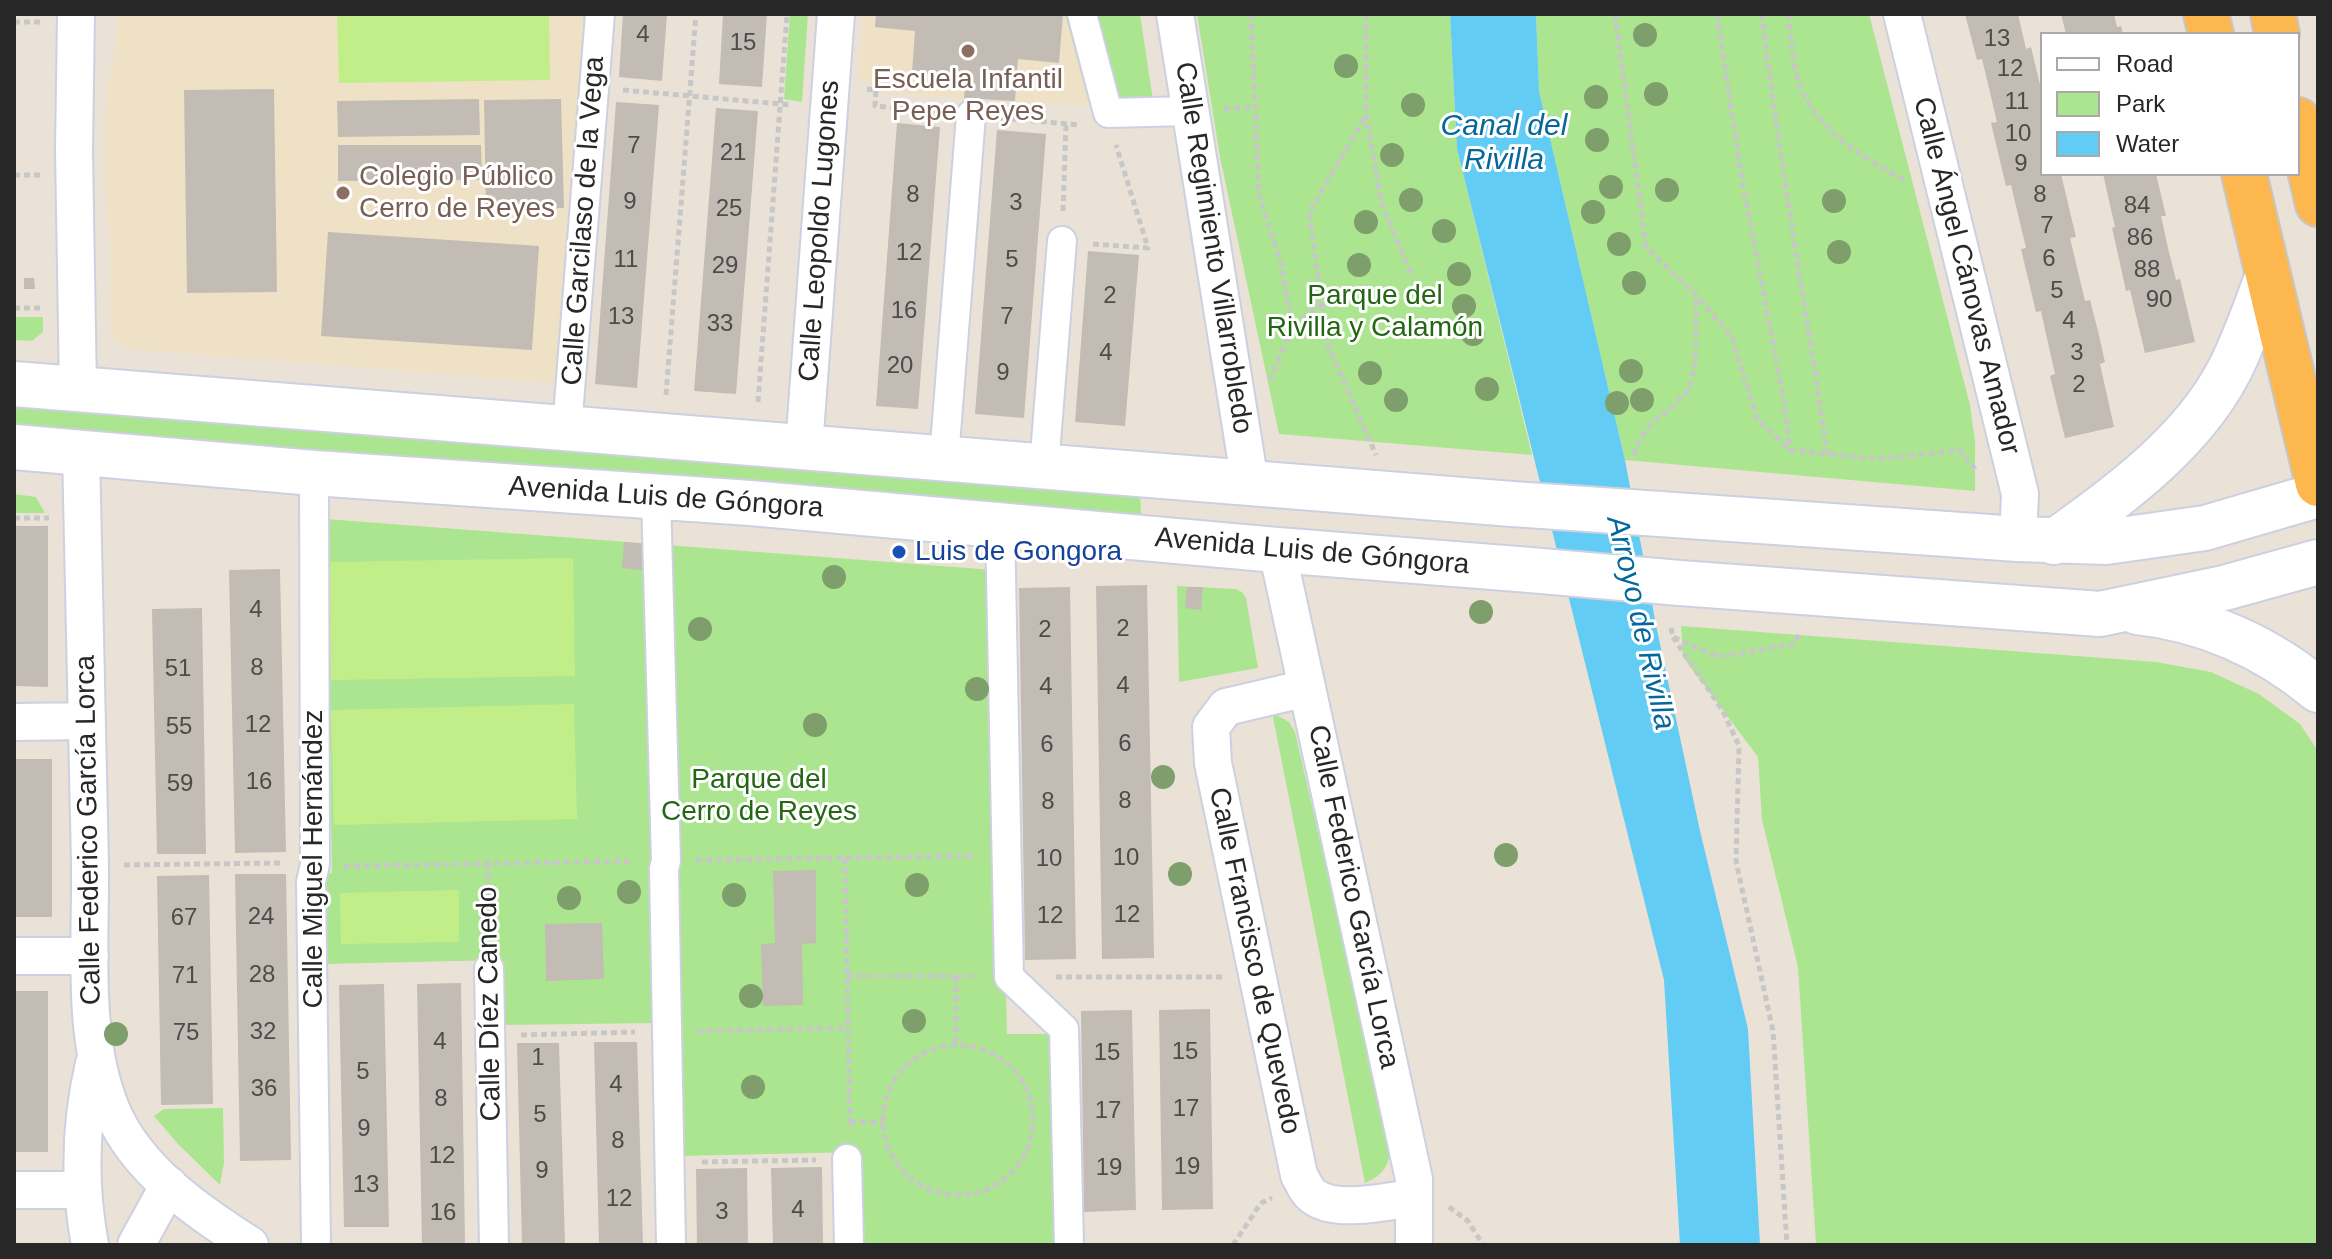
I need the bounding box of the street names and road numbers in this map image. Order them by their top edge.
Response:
street label: Calle Garcilaso de la Vega [556,55,612,387]
street label: Calle Regimiento Villarrobledo [1167,60,1259,436]
street label: Calle Leopoldo Lugones [793,79,847,383]
street label: Calle Ángel Cánovas Amador [1905,94,2027,458]
street label: Avenida Luis de Góngora [507,470,825,526]
street label: Avenida Luis de Góngora [1153,522,1471,582]
street label: Calle Federico García Lorca [69,655,109,1005]
street label: Calle Miguel Hernández [297,710,331,1008]
street label: Calle Federico García Lorca [1300,722,1406,1072]
street label: Calle Francisco de Quevedo [1201,785,1307,1137]
street label: Calle Díez Canedo [471,886,509,1122]

